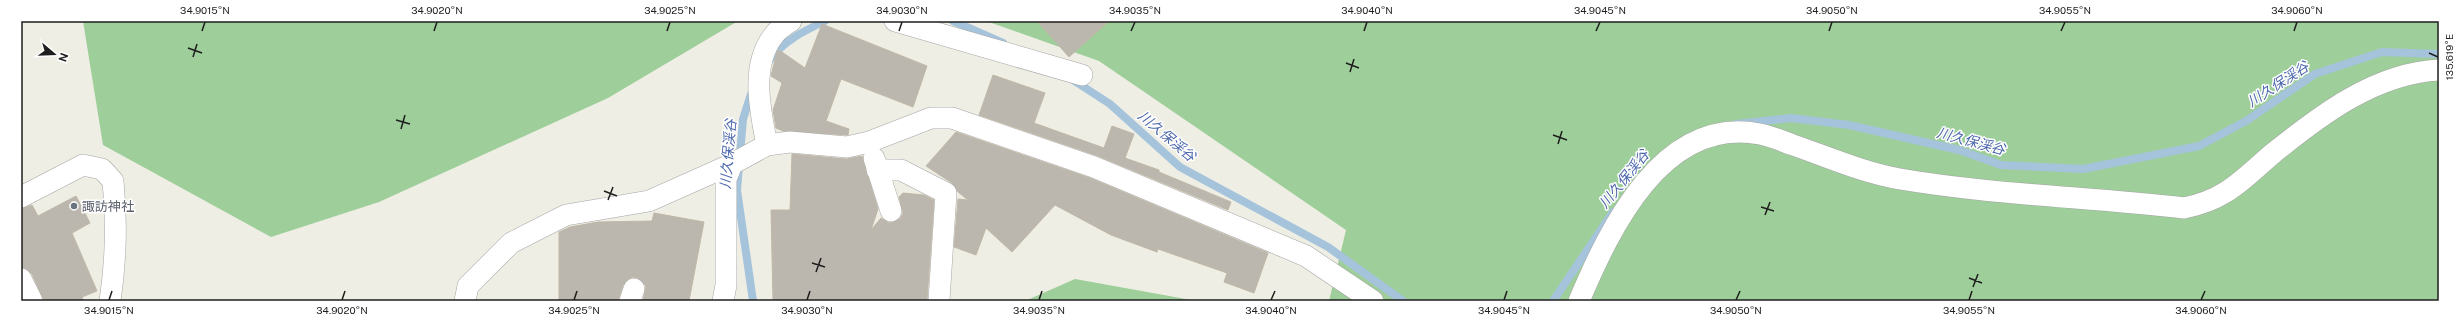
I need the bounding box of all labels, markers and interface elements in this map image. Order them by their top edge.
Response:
text: 34.9015°N [180,4,230,16]
text: 34.9020°N [411,4,463,16]
text: 34.9025°N [644,4,696,16]
text: 34.9030°N [876,4,928,16]
text: 34.9035°N [1109,4,1161,16]
text: 34.9040°N [1341,4,1393,16]
text: 34.9045°N [1574,4,1626,16]
text: 34.9050°N [1806,4,1858,16]
text: 34.9055°N [2039,4,2091,16]
text: 34.9060°N [2271,4,2323,16]
north arrow [34,34,74,74]
text: 135.619°E [2443,34,2455,80]
text: N [56,51,71,63]
water label: 川久保渓谷 [2244,58,2313,110]
water label: 川久保渓谷 [1135,107,1200,165]
water label: 川久保渓谷 [717,117,739,190]
water label: 川久保渓谷 [1935,124,2008,158]
water label: 川久保渓谷 [1596,146,1653,211]
place label: 諏訪神社 [82,199,134,214]
marker: 諏訪神社 [69,201,79,211]
text: 34.9015°N [84,304,134,316]
text: 34.9020°N [316,304,368,316]
text: 34.9025°N [548,304,600,316]
text: 34.9030°N [781,304,833,316]
text: 34.9035°N [1013,304,1065,316]
text: 34.9040°N [1245,304,1297,316]
text: 34.9045°N [1478,304,1530,316]
text: 34.9050°N [1710,304,1762,316]
text: 34.9055°N [1943,304,1995,316]
text: 34.9060°N [2175,304,2227,316]

